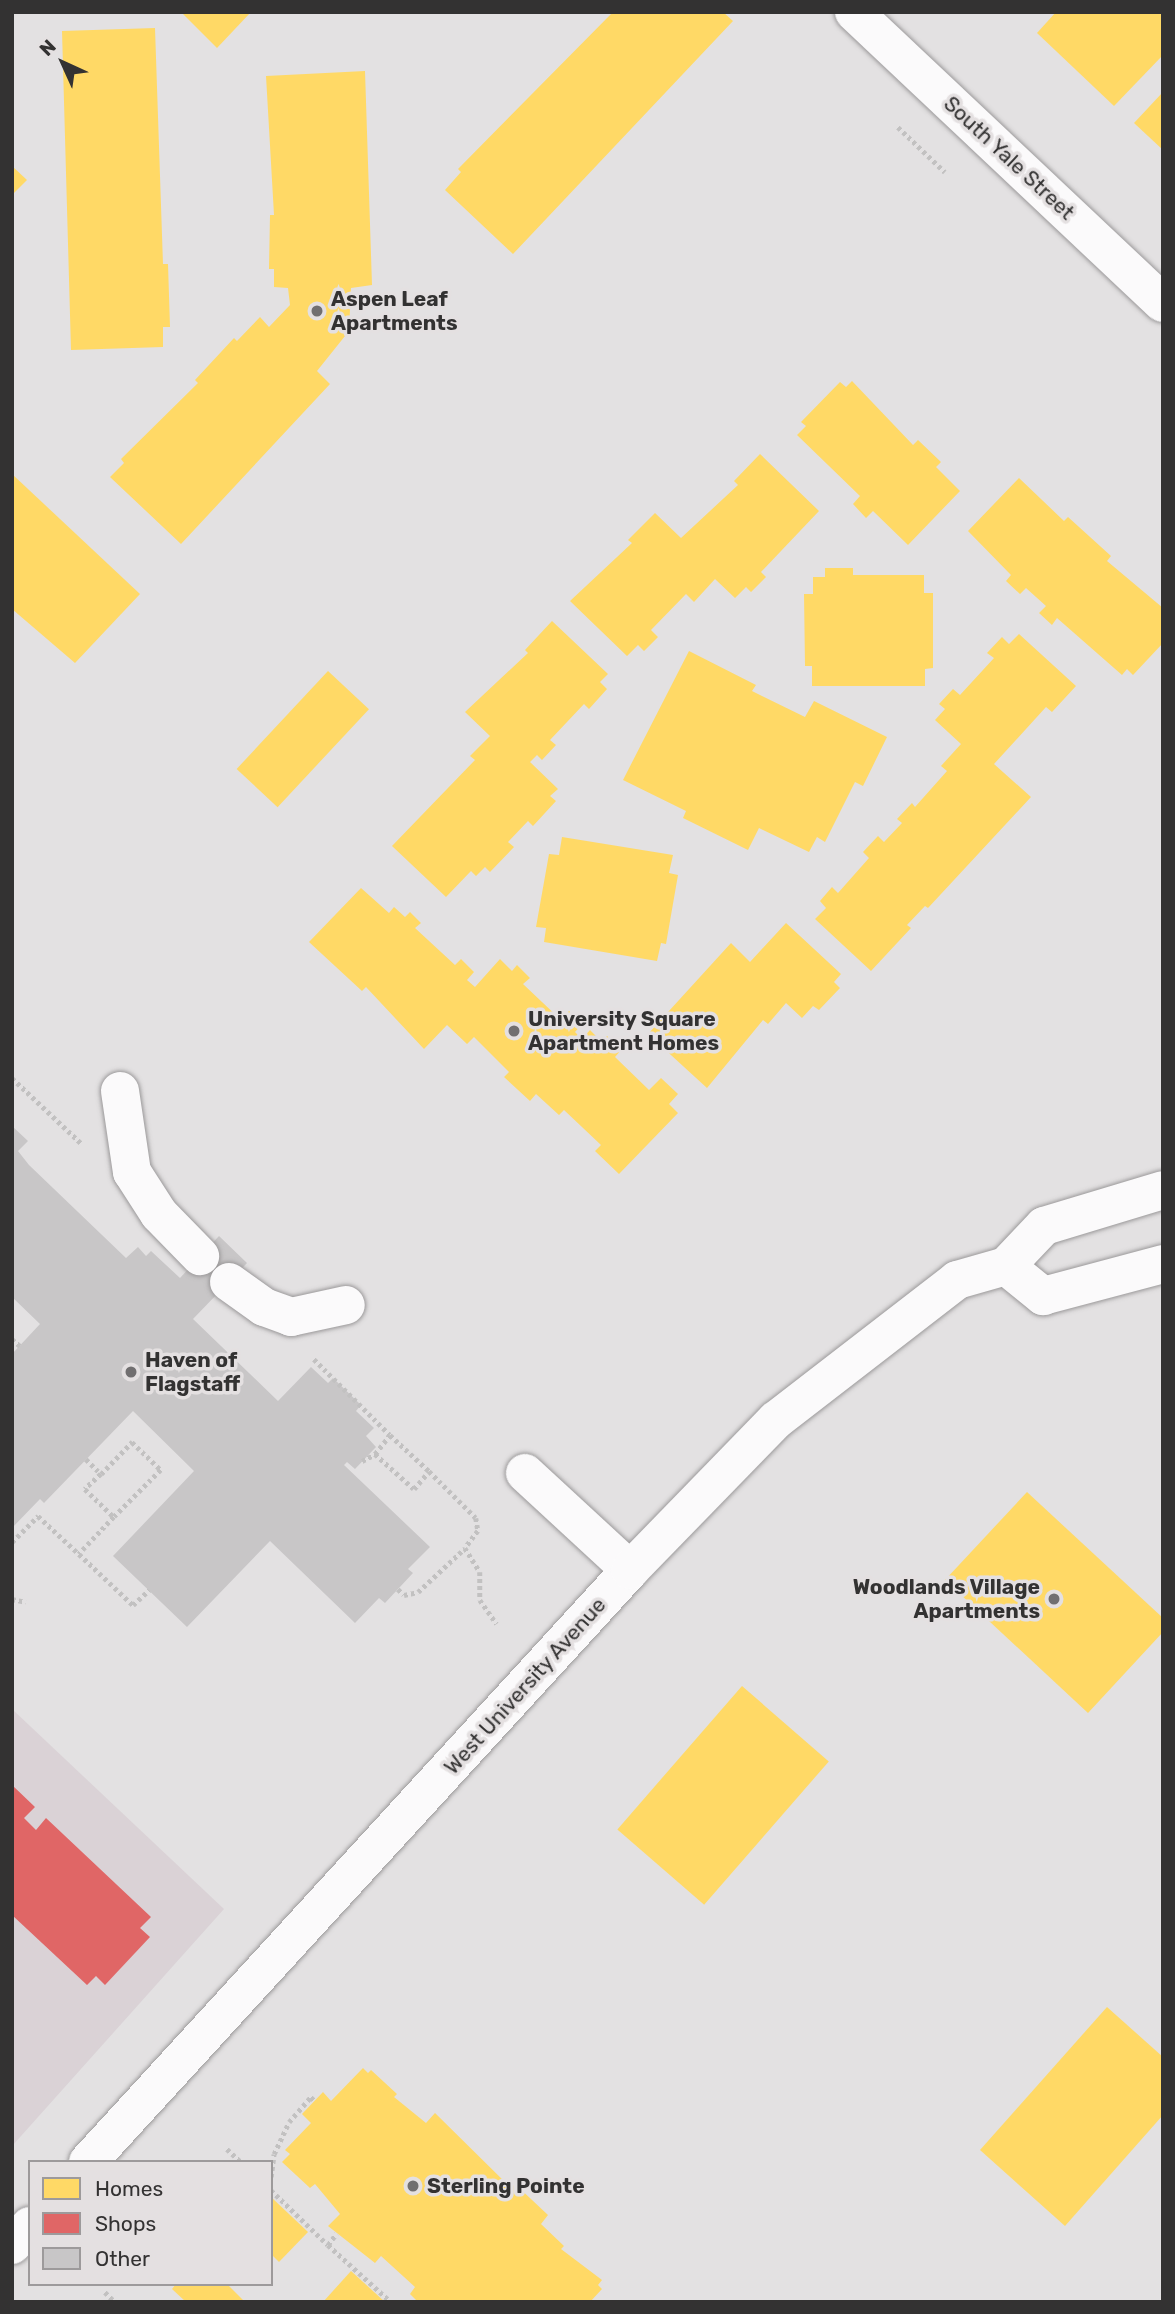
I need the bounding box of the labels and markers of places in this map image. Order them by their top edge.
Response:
place label: Aspen Leaf Apartments [331,286,458,336]
marker: Aspen Leaf Apartments [309,303,325,319]
place label: University Square Apartment Homes [528,1006,719,1056]
marker: University Square Apartment Homes [506,1023,522,1039]
place label: Haven of Flagstaff [145,1347,240,1397]
marker: Haven of Flagstaff [123,1364,139,1380]
place label: Woodlands Village Apartments [852,1574,1040,1624]
marker: Woodlands Village Apartments [1046,1591,1062,1607]
place label: Sterling Pointe [427,2173,585,2199]
marker: Sterling Pointe [405,2178,421,2194]

